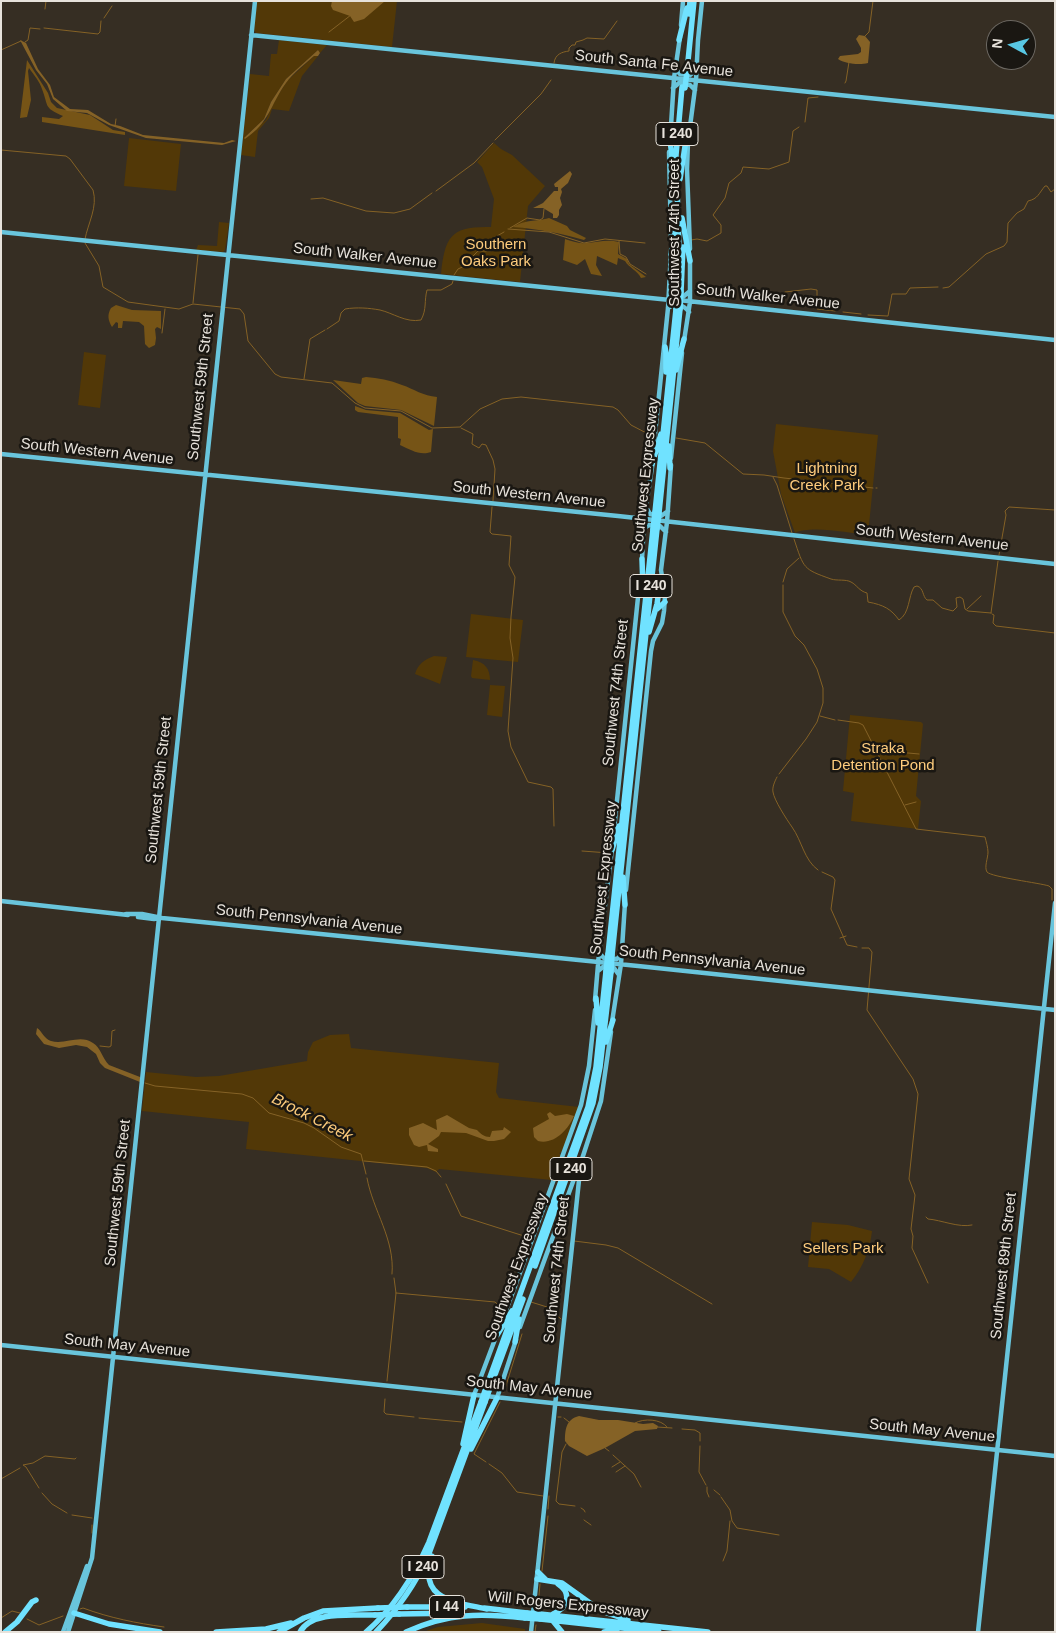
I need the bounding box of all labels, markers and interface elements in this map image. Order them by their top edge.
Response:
north arrow [986,20,1036,70]
text: N [989,38,1006,49]
street label: South Santa Fe Avenue [574,47,734,81]
road number: I 240 [656,122,698,146]
street label: Southwest 74th Street [666,159,684,307]
park label: Southern Oaks Park [461,236,531,271]
street label: South Walker Avenue [292,240,438,272]
street label: South Walker Avenue [695,281,841,313]
street label: Southwest 59th Street [184,313,218,461]
street label: Southwest Expressway [629,397,663,553]
street label: South Western Avenue [20,435,174,469]
park label: Lightning Creek Park [789,460,865,495]
street label: South Western Avenue [452,478,606,512]
street label: South Western Avenue [855,521,1009,555]
road number: I 240 [630,574,672,598]
street label: Southwest 74th Street [599,619,633,767]
street label: Southwest 59th Street [142,716,176,864]
park label: Straka Detention Pond [831,740,935,775]
street label: Southwest Expressway [587,800,621,956]
street label: South Pennsylvania Avenue [215,901,403,939]
street label: South Pennsylvania Avenue [618,942,806,980]
water label: Brock Creek [268,1089,356,1147]
street label: Southwest 59th Street [101,1119,135,1267]
road number: I 240 [550,1158,592,1180]
street label: Southwest Expressway [482,1191,552,1343]
street label: Southwest 89th Street [987,1192,1021,1340]
street label: Southwest 74th Street [540,1196,574,1344]
park label: Sellers Park [803,1240,883,1258]
street label: South May Avenue [63,1330,191,1362]
street label: South May Avenue [465,1372,593,1404]
street label: South May Avenue [868,1415,996,1447]
road number: I 240 [402,1555,444,1578]
street label: Will Rogers Expressway [487,1588,649,1622]
road number: I 44 [430,1595,464,1618]

